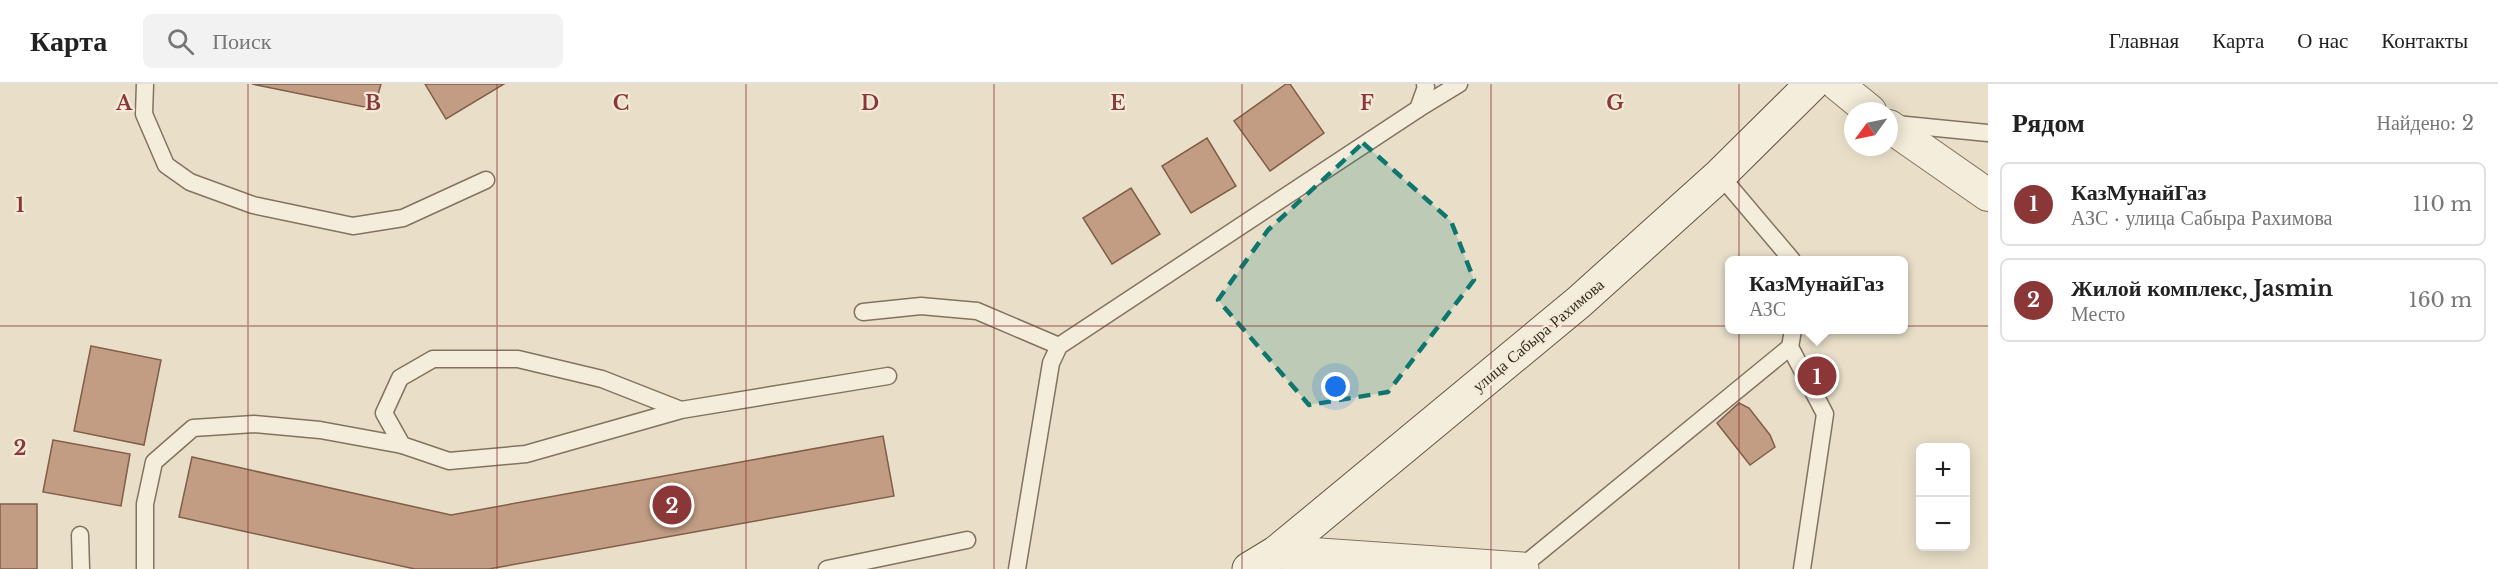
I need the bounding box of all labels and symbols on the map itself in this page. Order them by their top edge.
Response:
text: A [115,91,133,115]
text: B [365,91,381,115]
text: C [613,91,629,115]
text: D [861,91,879,115]
text: E [1110,91,1126,115]
text: F [1360,91,1374,115]
text: G [1606,91,1624,115]
north arrow [1844,102,1898,156]
text: 1 [16,193,25,217]
street label: улица Сабыра Рахимова [1468,274,1608,396]
pin: 1 [1798,354,1836,398]
your location [1321,372,1350,401]
text: 2 [13,436,27,460]
pin: 2 [652,482,692,528]

